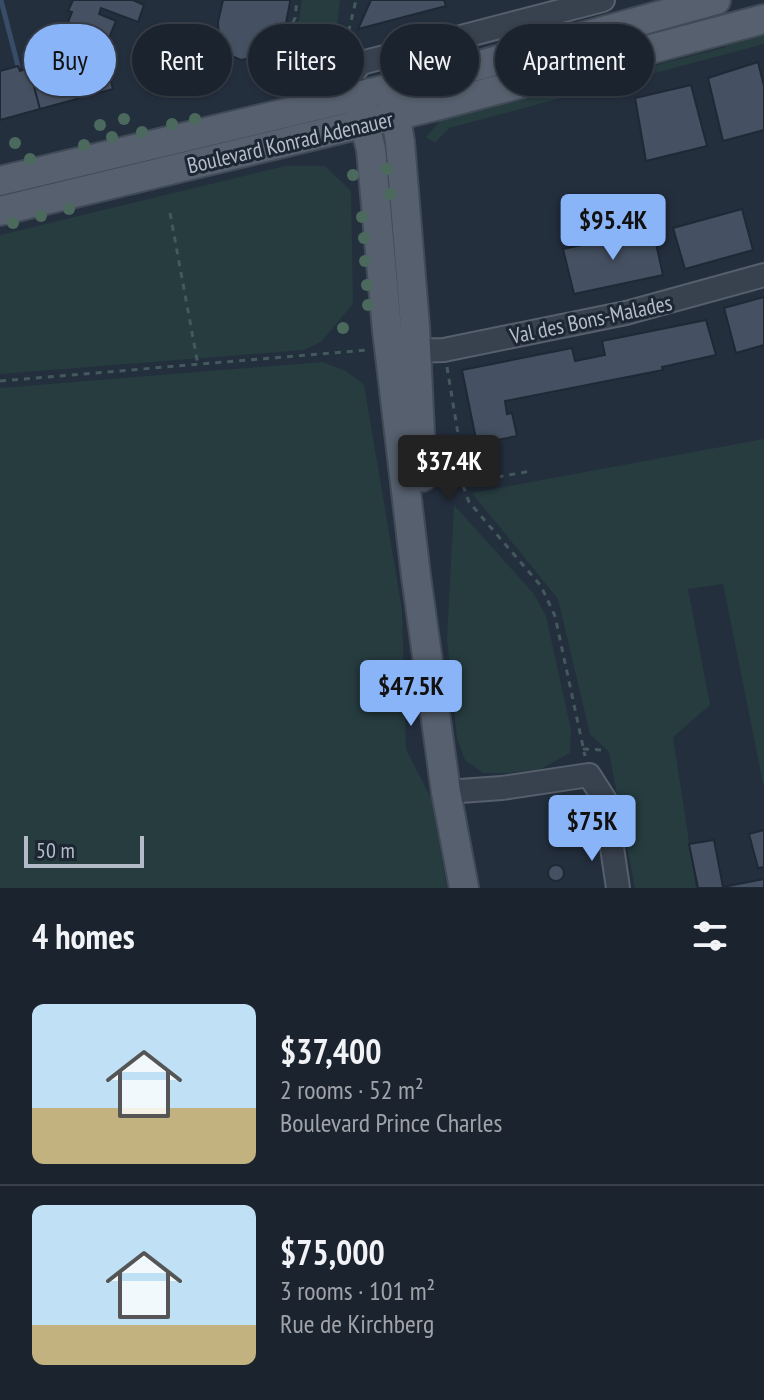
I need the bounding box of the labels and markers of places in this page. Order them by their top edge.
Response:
pin: $95.4K [548,194,678,262]
pin: $37.4K [384,435,514,503]
pin: $47.5K [346,660,476,728]
pin: $75K [545,795,639,863]

